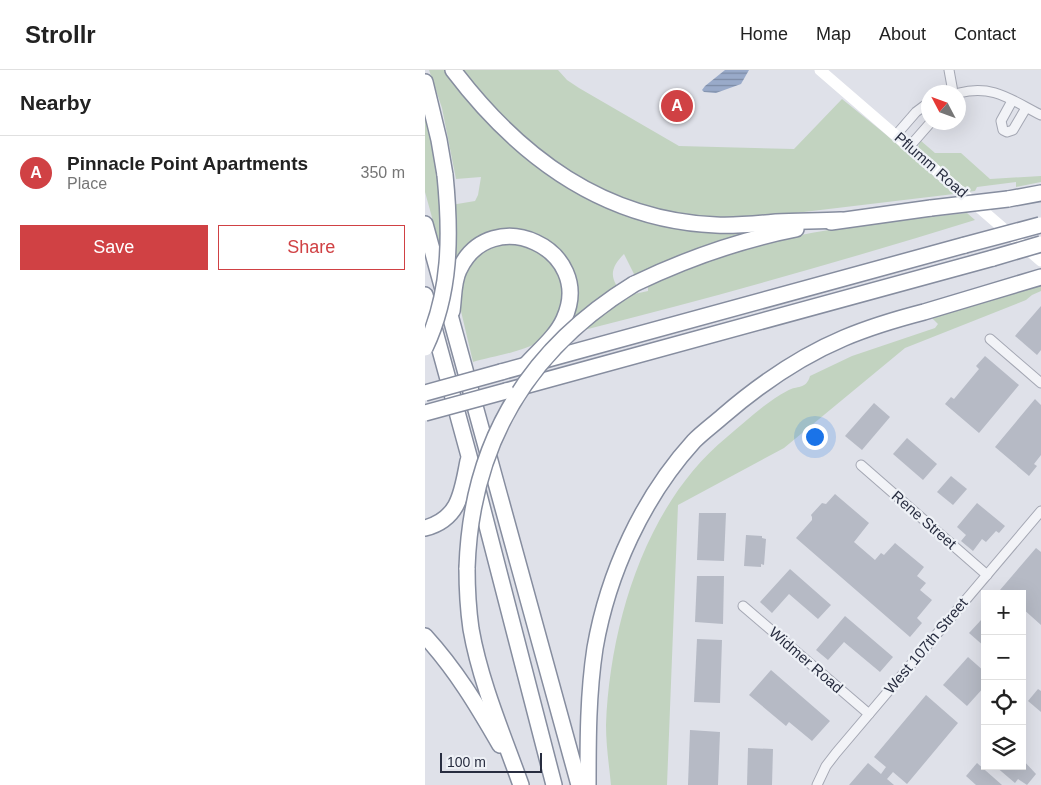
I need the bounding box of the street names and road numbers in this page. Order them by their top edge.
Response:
street label: Pflumm Road [891,128,971,201]
street label: Rene Street [889,487,961,553]
street label: West 107th Street [881,594,971,697]
street label: Widmer Road [766,623,847,696]

